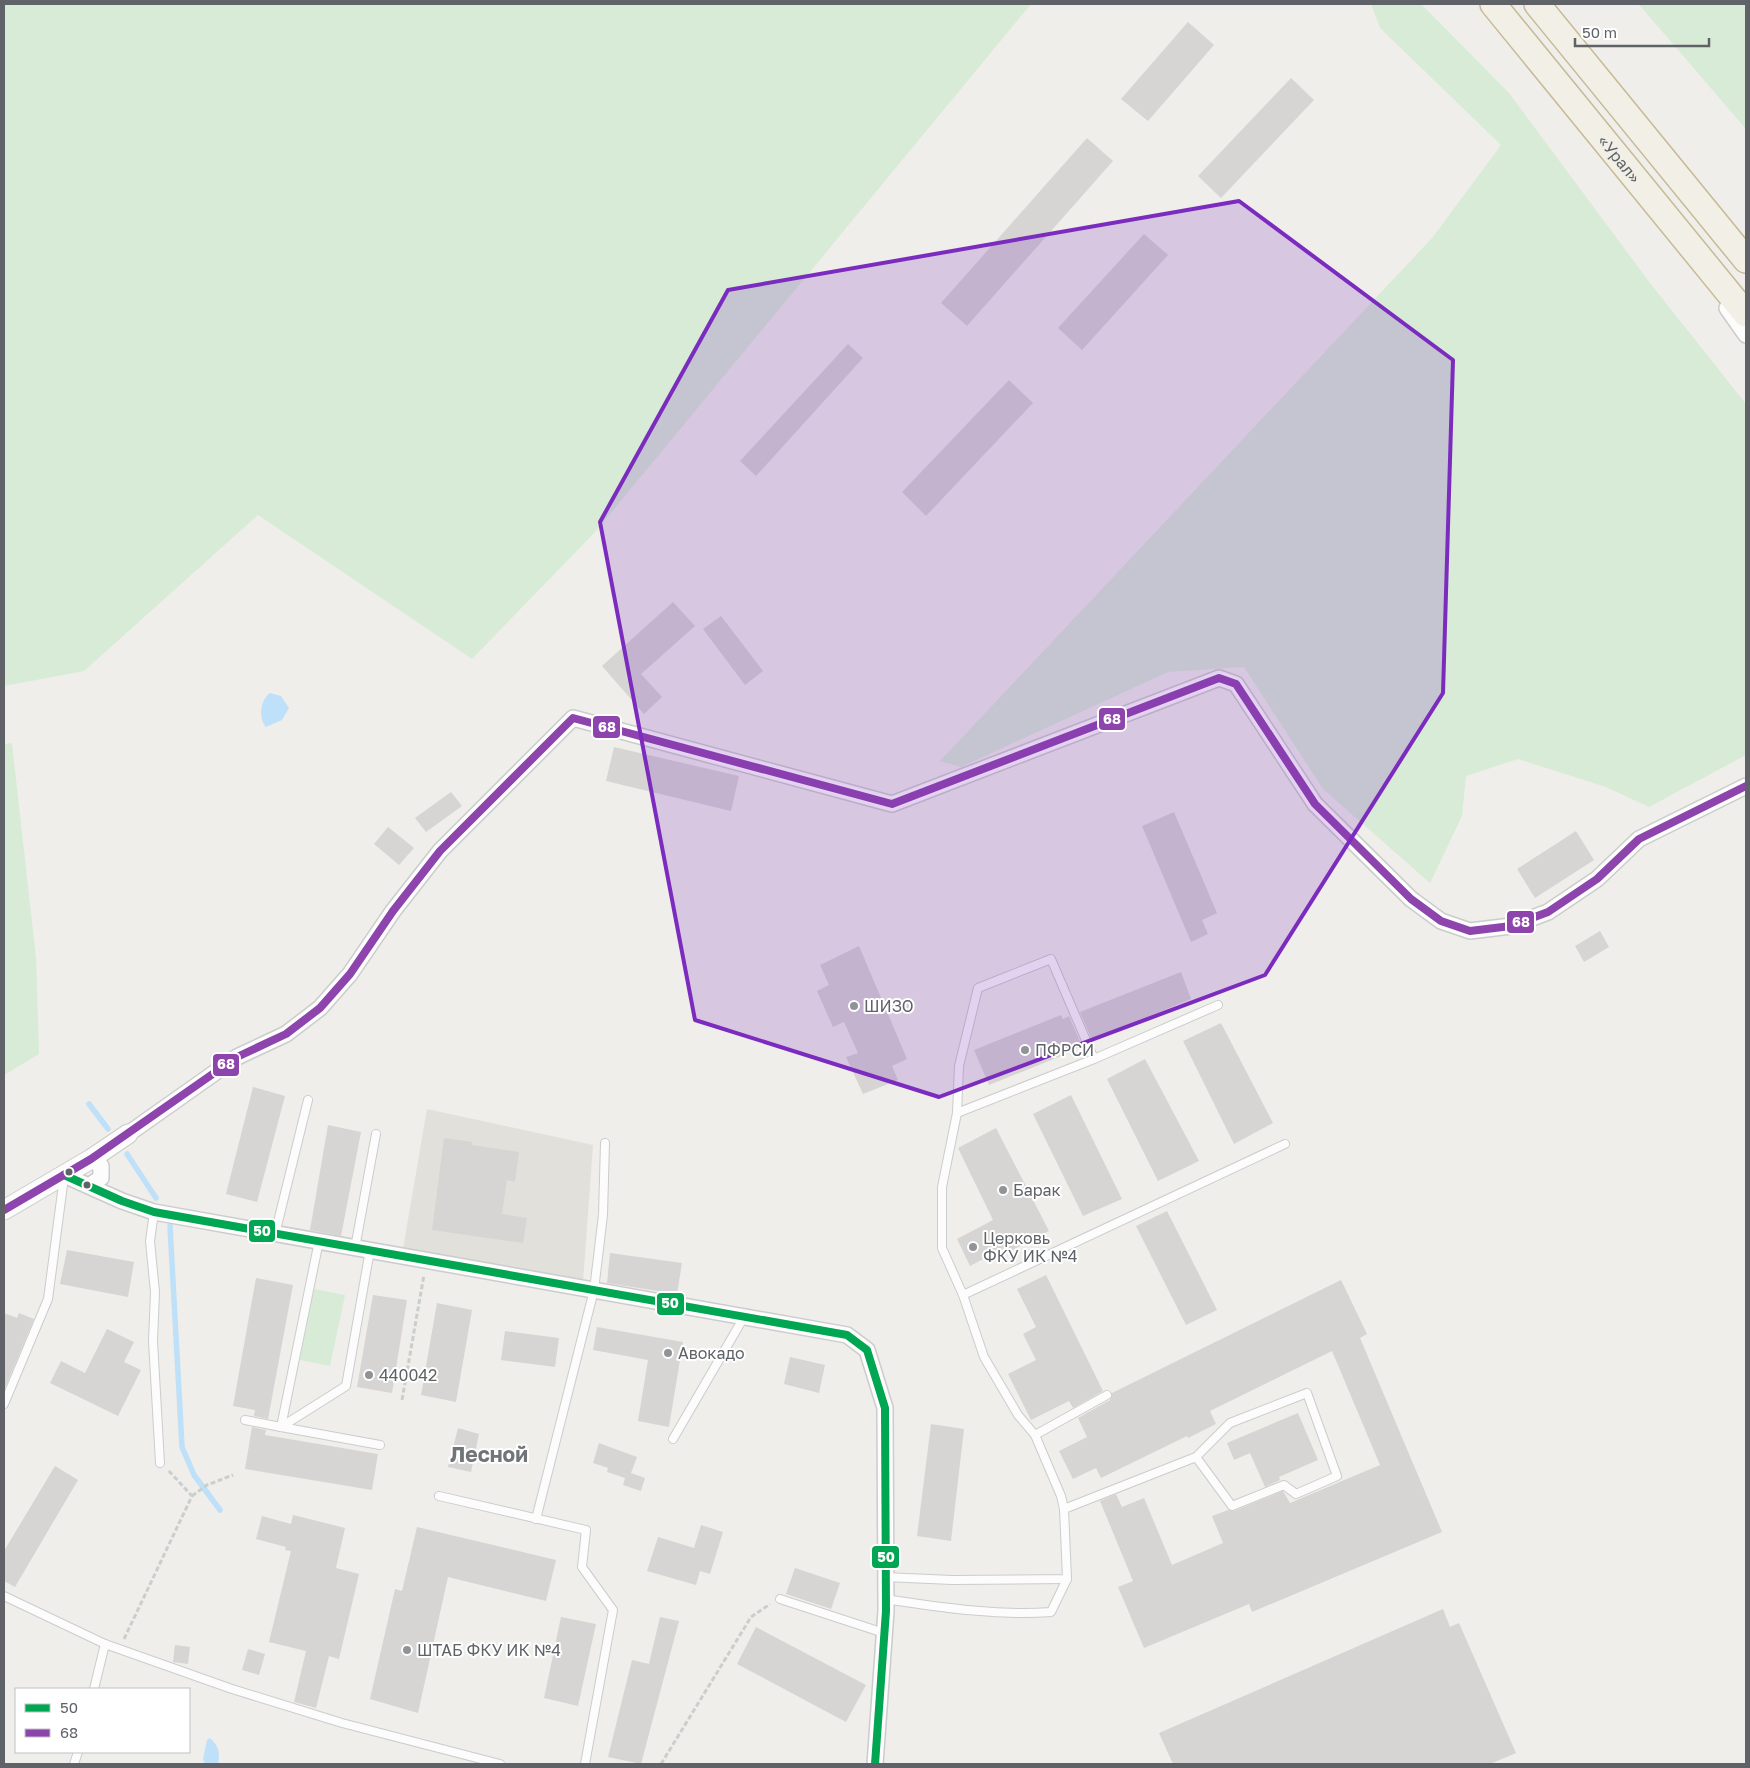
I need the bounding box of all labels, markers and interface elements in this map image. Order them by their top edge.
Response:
scale bar [1575,15,1709,47]
text: 50 m [1582,23,1617,41]
street label: «Урал» [1594,131,1645,187]
line badge: 68 [1098,707,1126,731]
text: 68 [1103,710,1121,727]
line badge: 68 [592,715,621,739]
text: 68 [598,718,616,735]
line badge: 68 [1506,910,1535,934]
text: 68 [1512,913,1530,930]
place label: ШИЗО [864,996,914,1016]
marker: ШИЗО [848,1000,860,1012]
place label: ПФРСИ [1035,1040,1094,1060]
marker: ПФРСИ [1019,1044,1031,1056]
line badge: 68 [212,1053,240,1077]
text: 68 [217,1055,235,1072]
unlabelled marker [64,1167,74,1177]
unlabelled marker [82,1180,92,1190]
place label: Барак [1013,1180,1061,1200]
marker: Барак [997,1184,1009,1196]
line badge: 50 [248,1219,276,1243]
text: 50 [253,1222,271,1239]
place label: Церковь ФКУ ИК №4 [983,1228,1077,1266]
marker: Церковь ФКУ ИК №4 [967,1241,979,1253]
line badge: 50 [656,1292,685,1316]
text: 50 [661,1294,679,1311]
place label: Авокадо [678,1343,745,1363]
marker: Авокадо [662,1347,674,1359]
place label: 440042 [379,1365,437,1385]
marker: 440042 [363,1369,375,1381]
district label: Лесной [450,1441,528,1467]
line badge: 50 [871,1545,900,1569]
text: 50 [877,1548,895,1565]
place label: ШТАБ ФКУ ИК №4 [417,1640,561,1660]
marker: ШТАБ ФКУ ИК №4 [401,1644,413,1656]
legend [15,1688,190,1753]
text: 50 [60,1698,78,1716]
text: 68 [60,1723,78,1741]

